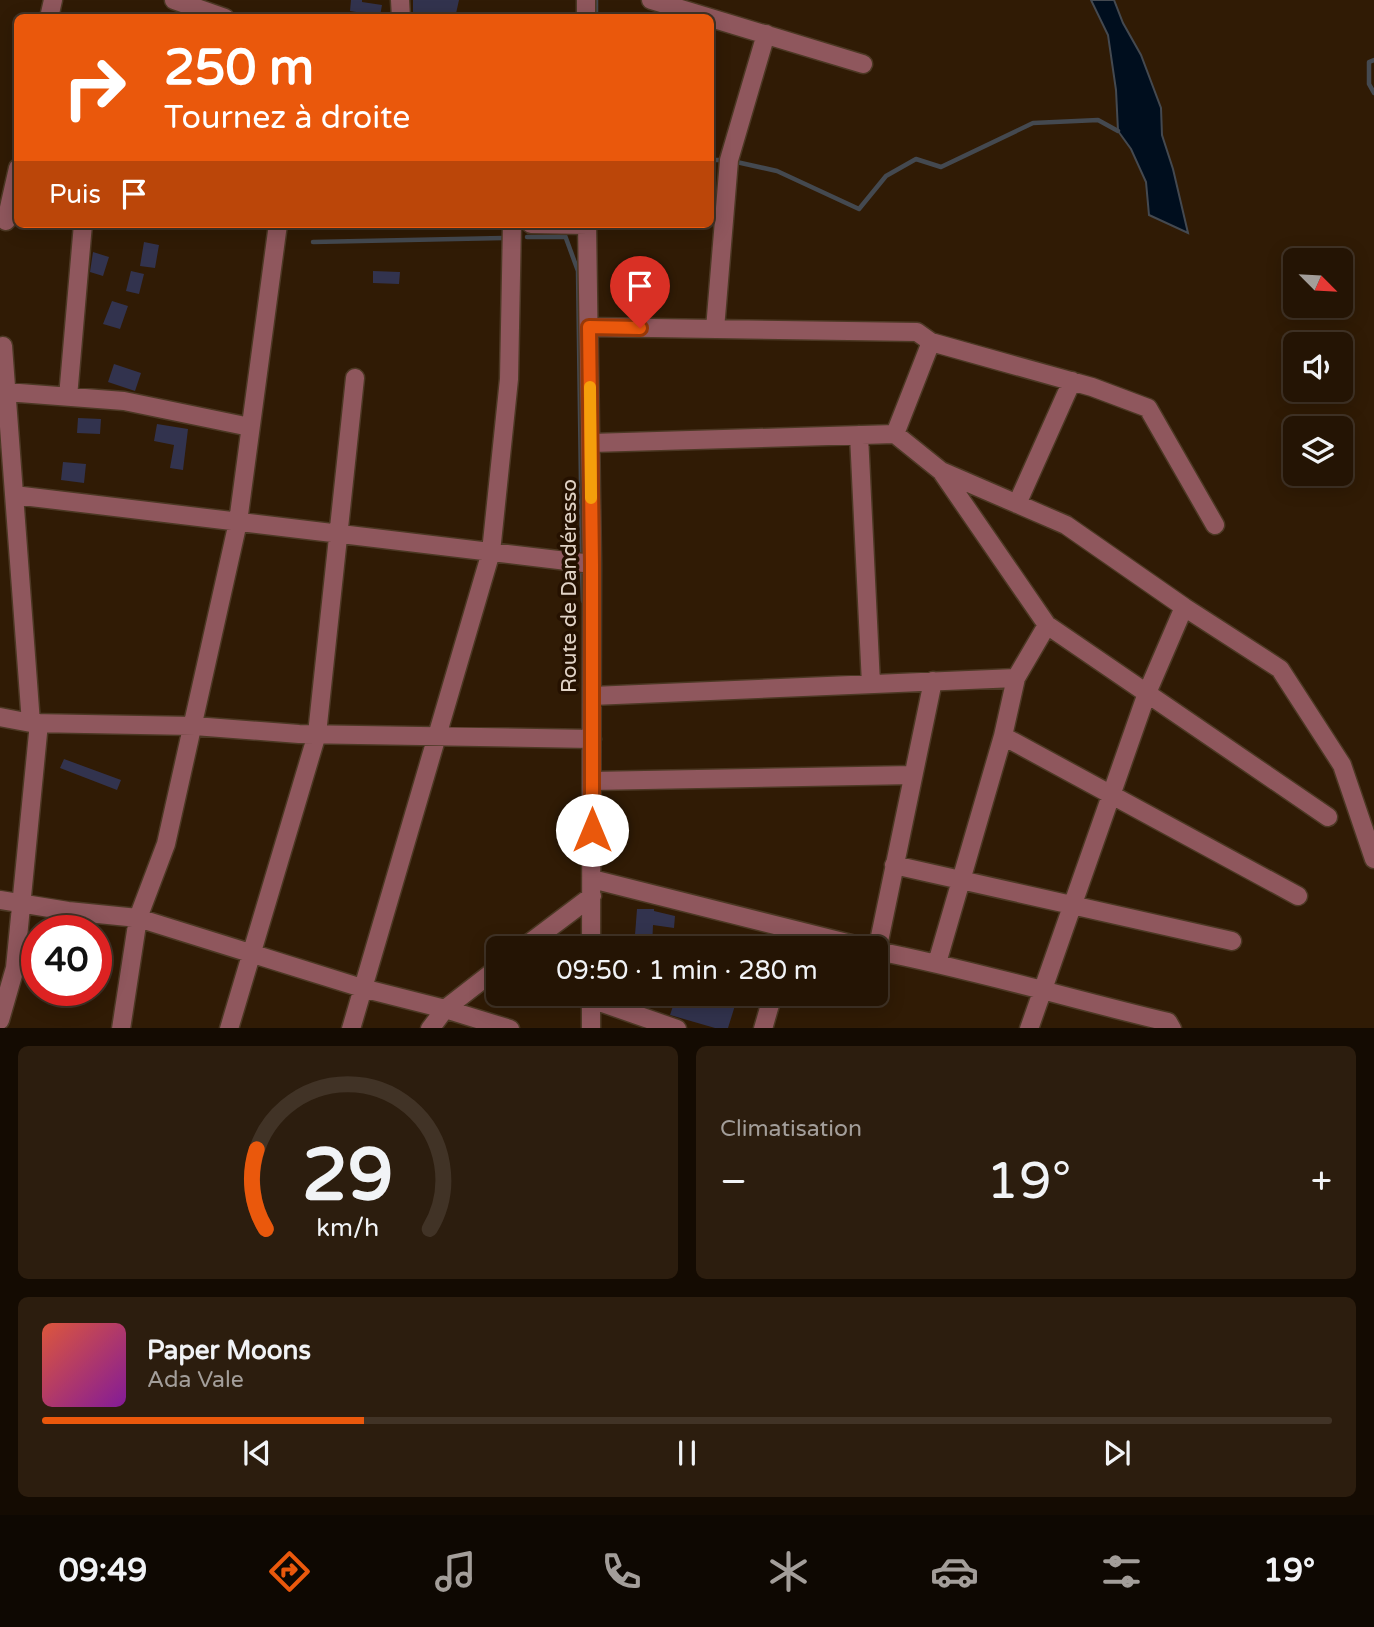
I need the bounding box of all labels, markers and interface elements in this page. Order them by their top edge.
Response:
text: 250 m [164,39,314,98]
icon: right [49,42,140,133]
text: Tournez à droite [164,99,410,137]
icon: arrive [115,175,153,213]
text: Puis [49,179,101,210]
north arrow [1283,248,1353,318]
map controls [1283,248,1353,486]
pin [610,256,670,328]
icon: arrive [621,267,659,305]
button: sound [1283,332,1353,402]
button: layers [1283,416,1353,486]
street label: Route de Dandéresso [557,479,582,693]
position arrow [555,793,629,867]
speed limit sign: 40 [21,915,112,1006]
text: 09:50 · 1 min · 280 m [556,955,818,986]
text: Climatisation [720,1115,862,1143]
text: 29 [302,1132,394,1220]
text: 19° [986,1150,1071,1213]
text: − [720,1159,747,1205]
text: + [1311,1159,1332,1205]
text: km/h [317,1212,379,1242]
text: Paper Moons [147,1335,311,1366]
text: Ada Vale [147,1366,244,1394]
icon: previous [238,1434,276,1472]
icon: pause [668,1434,706,1472]
icon: next [1098,1434,1136,1472]
icon: directions [265,1547,314,1596]
icon: music [431,1547,480,1596]
icon: phone [597,1547,646,1596]
icon: climate [764,1547,813,1596]
icon: car [930,1547,979,1596]
icon: filters [1097,1547,1146,1596]
text: 09:49 [59,1552,147,1590]
text: 19° [1263,1552,1315,1590]

